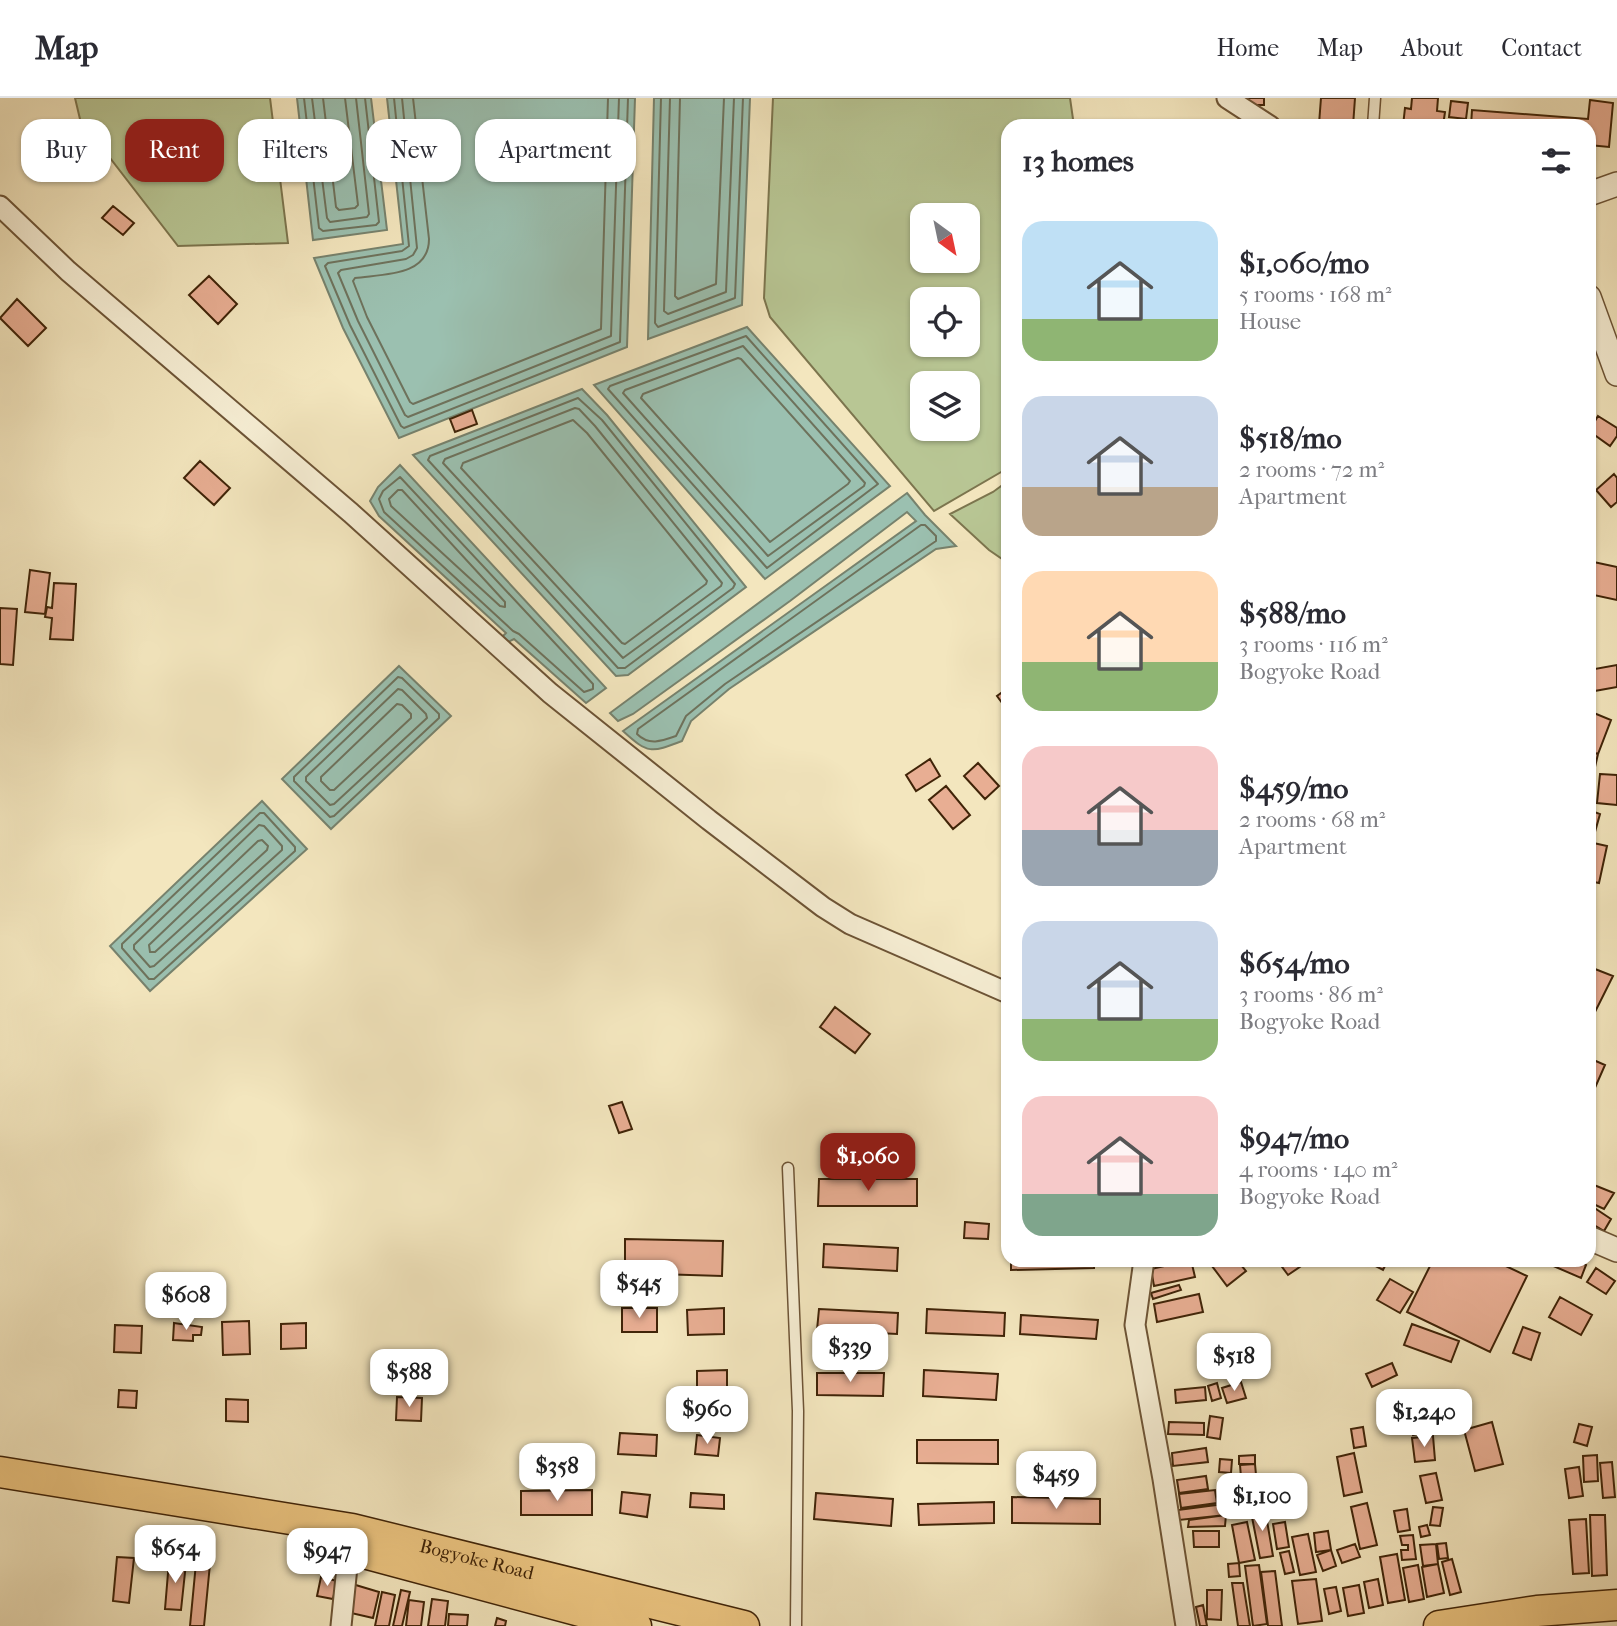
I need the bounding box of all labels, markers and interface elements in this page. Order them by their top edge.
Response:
text: Map [35,29,98,68]
text: Home [1217,34,1279,62]
text: Map [1317,34,1363,62]
text: About [1401,34,1463,62]
text: Contact [1501,34,1582,62]
chip: Buy [21,119,111,182]
chip: Rent [125,119,224,182]
chip: Filters [238,119,352,182]
chip: New [366,119,461,182]
chip: Apartment [475,119,636,182]
icon: filters [1537,142,1575,180]
text: 13 homes [1022,144,1134,179]
north arrow [910,203,980,273]
map controls [910,203,980,441]
text: $1,060/mo [1239,246,1369,281]
icon: home [1078,249,1162,333]
text: 5 rooms · 168 m² [1239,281,1392,308]
button: locate [910,287,980,357]
text: House [1239,308,1301,335]
button: layers [910,371,980,441]
text: $518/mo [1239,421,1342,456]
icon: home [1078,424,1162,508]
text: 2 rooms · 72 m² [1239,456,1384,483]
text: Apartment [1239,483,1347,510]
text: $588/mo [1239,596,1346,631]
icon: home [1078,599,1162,683]
text: 3 rooms · 116 m² [1239,631,1388,658]
text: Bogyoke Road [1239,658,1380,685]
text: $459/mo [1239,771,1348,806]
icon: home [1078,774,1162,858]
text: 2 rooms · 68 m² [1239,806,1385,833]
text: Apartment [1239,833,1347,860]
text: $654/mo [1239,946,1350,981]
icon: home [1078,949,1162,1033]
text: 3 rooms · 86 m² [1239,981,1383,1008]
text: Bogyoke Road [1239,1008,1380,1035]
text: $947/mo [1239,1121,1349,1156]
icon: home [1078,1124,1162,1208]
pin: $1,060 [811,1134,925,1193]
text: $1,060 [836,1142,900,1169]
text: 4 rooms · 140 m² [1239,1156,1398,1183]
text: Bogyoke Road [1239,1183,1380,1210]
pin: $545 [598,1260,680,1320]
text: $545 [616,1269,662,1296]
pin: $608 [145,1272,227,1332]
text: $608 [161,1281,211,1308]
pin: $339 [809,1324,891,1384]
text: $339 [828,1333,872,1360]
pin: $518 [1193,1334,1275,1393]
text: $518 [1213,1342,1255,1369]
pin: $588 [368,1350,450,1409]
text: $588 [386,1358,432,1385]
pin: $960 [666,1386,748,1446]
pin: $1,240 [1367,1390,1481,1449]
text: $960 [682,1395,732,1422]
text: $1,240 [1392,1398,1456,1425]
pin: $358 [516,1444,598,1503]
text: $358 [535,1452,579,1479]
pin: $459 [1015,1452,1097,1511]
text: $459 [1032,1460,1080,1487]
pin: $1,100 [1205,1474,1319,1533]
text: $1,100 [1232,1482,1292,1509]
pin: $654 [134,1526,216,1585]
pin: $947 [286,1528,368,1588]
text: $654 [151,1534,199,1561]
street label: Bogyoke Road [417,1535,537,1585]
text: $947 [303,1537,351,1564]

